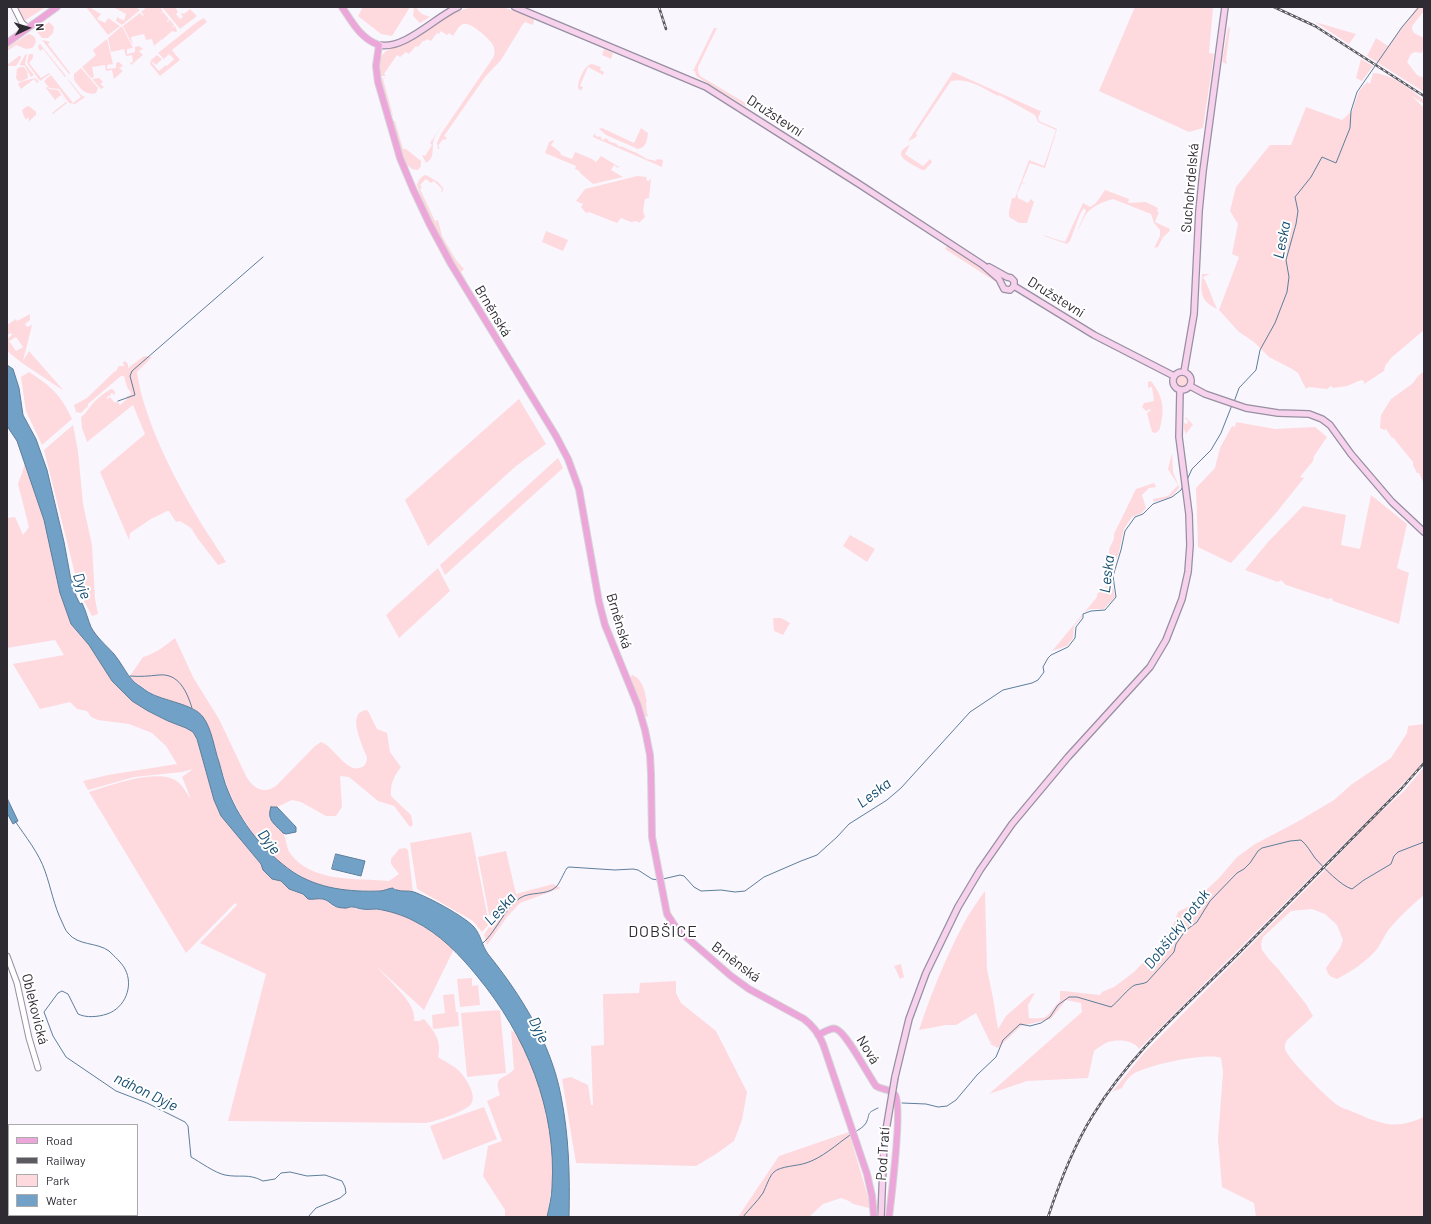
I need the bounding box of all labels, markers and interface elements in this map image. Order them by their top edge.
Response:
north arrow [8,8,48,48]
text: N [34,23,47,31]
street label: Družstevní [744,92,806,140]
street label: Suchohrdelská [1178,143,1202,233]
water label: Leska [1270,220,1294,260]
street label: Družstevní [1025,273,1087,321]
street label: Brněnská [471,282,515,340]
water label: Leska [1096,554,1118,594]
water label: Dyje [69,570,95,602]
street label: Brněnská [603,591,635,651]
water label: Leska [853,774,895,812]
water label: Dyje [254,826,284,858]
water label: Dobšický potok [1140,886,1214,972]
water label: Leska [480,889,520,929]
district label: DOBŠICE [628,922,698,942]
street label: Brněnská [708,938,764,986]
street label: Oblekovická [18,972,52,1046]
water label: Dyje [525,1014,553,1046]
street label: Nová [853,1033,883,1067]
water label: náhon Dyje [111,1069,181,1115]
legend [8,1124,138,1216]
street label: Pod Tratí [873,1127,893,1181]
text: Road [46,1133,73,1147]
text: Railway [46,1153,85,1167]
text: Park [46,1173,70,1187]
text: Water [46,1193,77,1207]

